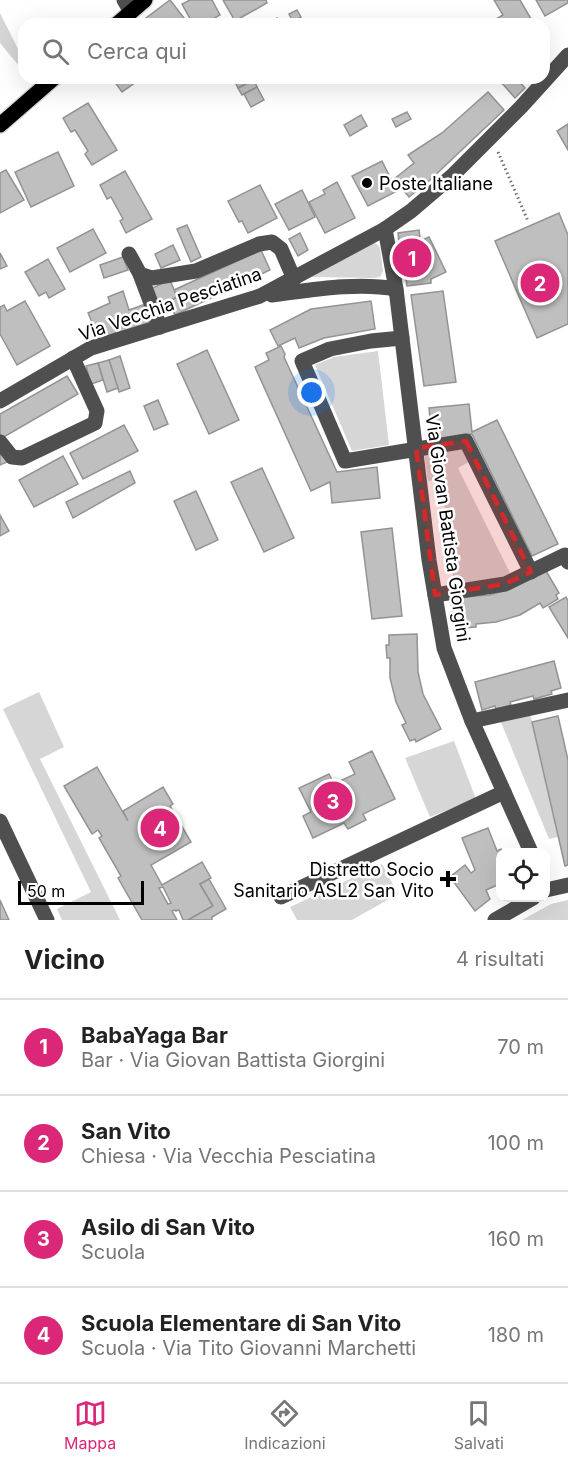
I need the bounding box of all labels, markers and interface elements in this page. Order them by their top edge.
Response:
search box [18,18,550,84]
icon: search [39,35,72,68]
text: Cerca qui [87,38,187,64]
place label: Poste Italiane [379,173,493,194]
marker: Poste Italiane [360,176,374,190]
pin: 1 [392,236,432,280]
pin: 2 [520,260,560,306]
street label: Via Vecchia Pesciatina [76,263,264,345]
your location [297,378,326,407]
street label: Via Giovan Battista Giorgini [422,413,474,643]
pin: 3 [314,778,352,824]
pin: 4 [140,806,180,850]
map controls [496,848,550,902]
button: locate [496,848,550,902]
place label: Distretto Socio Sanitario ASL2 San Vito [233,859,434,901]
marker: Distretto Socio Sanitario ASL2 San Vito [439,870,457,888]
scale bar [18,878,144,906]
text: 50 m [27,881,65,901]
text: Vicino [24,944,105,975]
text: 4 risultati [456,947,544,971]
text: BabaYaga Bar [81,1022,228,1048]
text: 1 [39,1035,48,1059]
text: 70 m [497,1035,544,1059]
text: Bar · Via Giovan Battista Giorgini [81,1048,385,1072]
text: San Vito [81,1118,171,1144]
text: 2 [37,1131,50,1155]
text: 100 m [487,1131,544,1155]
text: Chiesa · Via Vecchia Pesciatina [81,1144,376,1168]
text: Asilo di San Vito [81,1214,255,1240]
text: 3 [37,1227,50,1251]
text: 160 m [488,1227,544,1251]
text: Scuola [81,1240,145,1264]
text: Scuola Elementare di San Vito [81,1310,401,1336]
text: 4 [37,1323,50,1347]
text: 180 m [488,1323,544,1347]
text: Scuola · Via Tito Giovanni Marchetti [81,1336,416,1360]
tab: Mappa [64,1397,116,1453]
tab: Indicazioni [244,1397,326,1453]
tab: Salvati [454,1397,504,1453]

